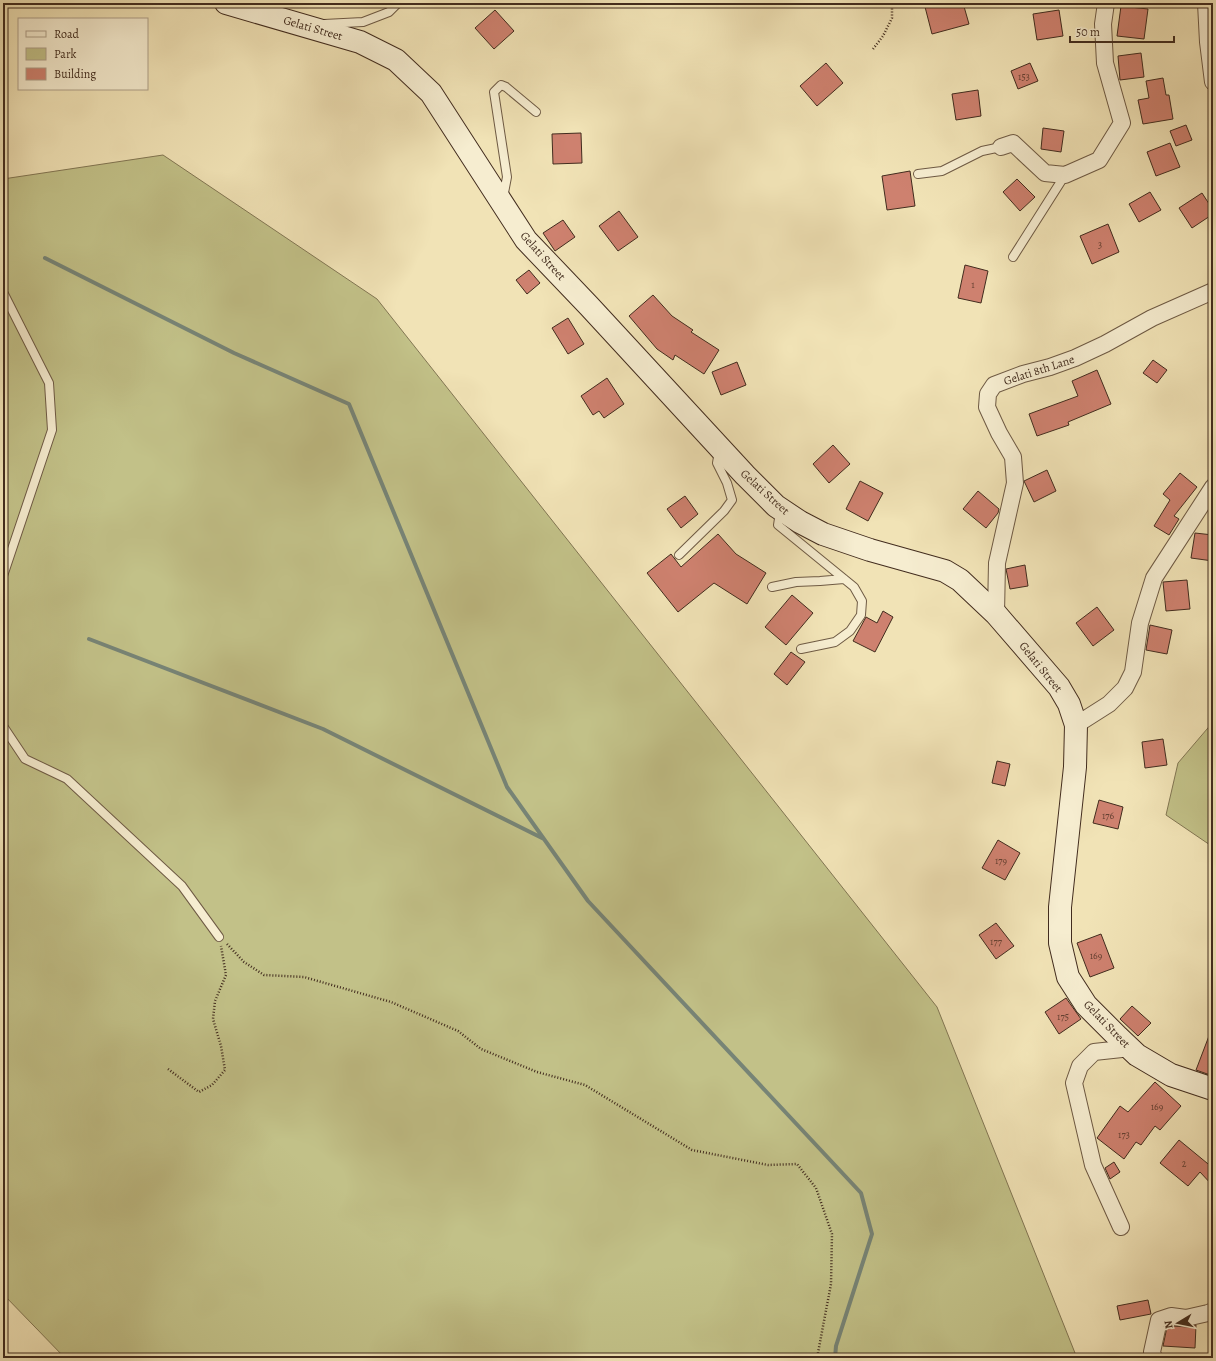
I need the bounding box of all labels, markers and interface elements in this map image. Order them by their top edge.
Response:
street label: Gelati Street [282,12,345,44]
legend [18,18,148,90]
scale bar [1070,18,1174,44]
text: 50 m [1076,24,1100,40]
text: Road [54,26,80,42]
text: Park [54,46,77,62]
text: Building [54,66,96,82]
house number: 153 [1018,70,1030,83]
street label: Gelati Street [517,228,569,284]
house number: 3 [1098,238,1102,251]
house number: 1 [971,278,975,291]
street label: Gelati 8th Lane [1002,351,1076,389]
street label: Gelati Street [737,466,793,518]
street label: Gelati Street [1016,638,1066,696]
house number: 176 [1102,809,1114,822]
house number: 179 [995,854,1008,867]
house number: 177 [990,935,1003,948]
house number: 169 [1090,949,1103,962]
street label: Gelati Street [1080,997,1134,1051]
house number: 175 [1057,1010,1069,1023]
house number: 169 [1151,1100,1164,1113]
house number: 173 [1118,1128,1130,1141]
house number: 2 [1182,1157,1187,1170]
north arrow [1158,1303,1198,1343]
text: N [1161,1319,1177,1330]

